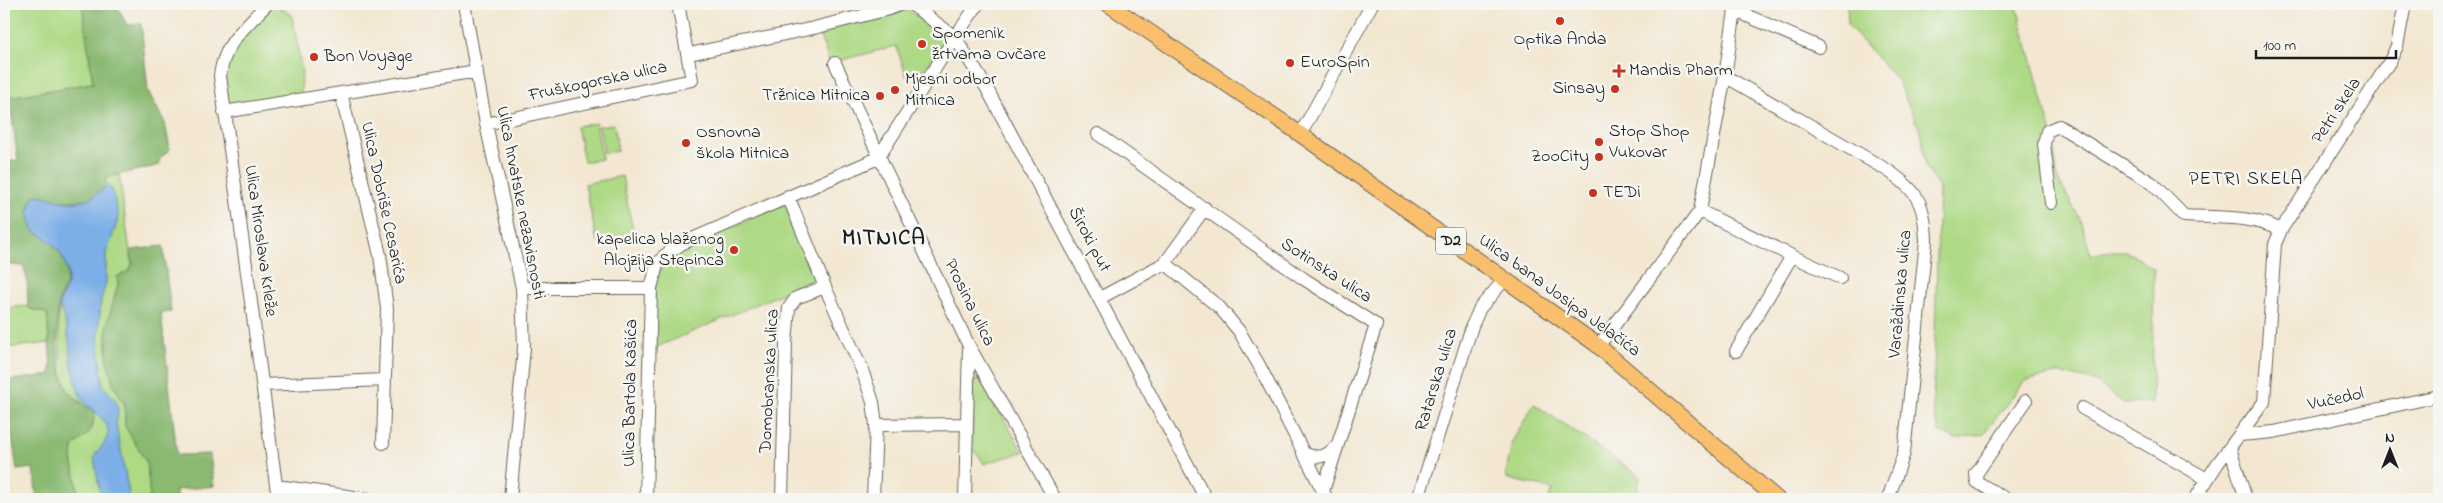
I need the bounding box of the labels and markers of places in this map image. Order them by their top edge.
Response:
marker: Optika Anda [1554,15,1566,27]
place label: Spomenik žrtvama Ovčare [932,21,1047,68]
place label: Optika Anda [1514,27,1606,53]
marker: Spomenik žrtvama Ovčare [916,38,928,50]
place label: Bon Voyage [323,44,413,71]
place label: EuroSpin [1300,50,1370,76]
marker: Bon Voyage [308,51,320,63]
marker: EuroSpin [1284,57,1296,69]
place label: Mandis Pharm [1629,58,1733,84]
marker: Mandis Pharm [1613,65,1625,77]
place label: Mjesni odbor Mitnica [905,67,997,114]
place label: Sinsay [1552,76,1605,102]
place label: Tržnica Mitnica [762,83,870,109]
marker: Sinsay [1609,83,1621,95]
marker: Mjesni odbor Mitnica [889,84,901,96]
marker: Tržnica Mitnica [874,90,886,102]
place label: Stop Shop Vukovar [1608,119,1690,166]
place label: Osnovna škola Mitnica [696,120,789,167]
marker: Stop Shop Vukovar [1593,136,1605,148]
marker: Osnovna škola Mitnica [680,137,692,149]
place label: ZooCity [1531,144,1589,170]
marker: ZooCity [1593,151,1605,163]
place label: TEDi [1603,180,1641,206]
marker: TEDi [1587,187,1599,199]
place label: kapelica blaženog Alojzija Stepinca [596,227,724,274]
marker: kapelica blaženog Alojzija Stepinca [728,244,740,256]

